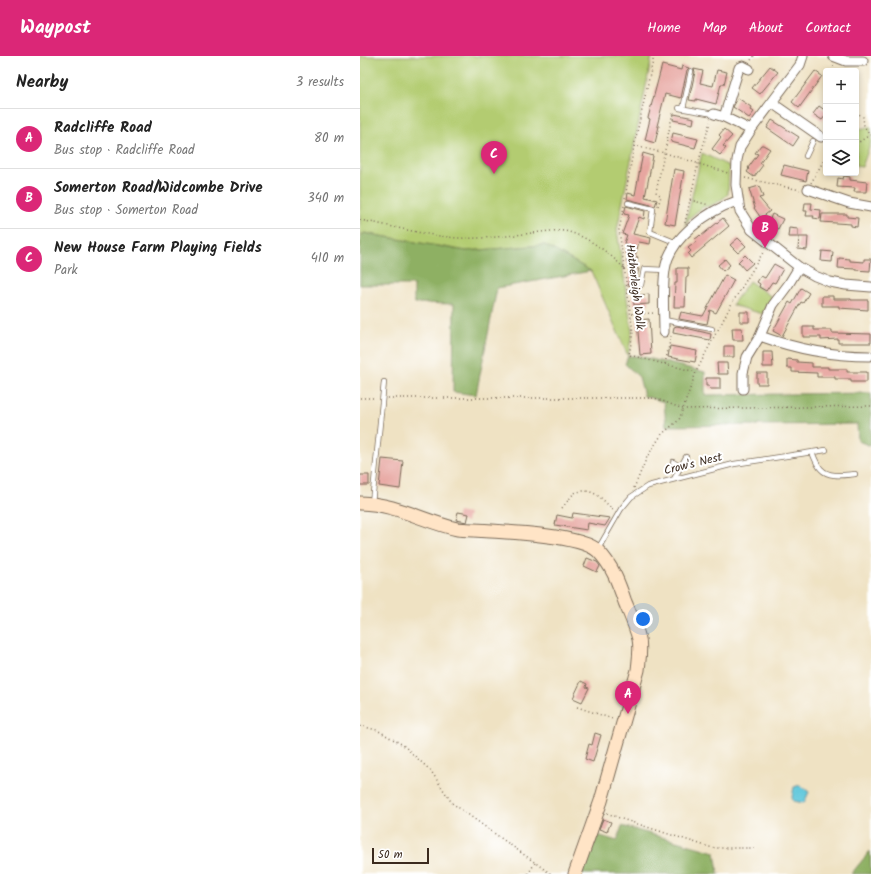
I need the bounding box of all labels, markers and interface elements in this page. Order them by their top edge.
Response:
text: Waypost [20,13,91,43]
text: Home [647,17,681,39]
text: Map [703,17,727,39]
text: About [749,17,783,39]
text: Contact [805,17,851,39]
map controls [823,68,859,176]
button: + [823,68,859,104]
text: Nearby [16,69,68,96]
text: 3 results [296,72,344,93]
button: − [823,104,859,140]
text: Radcliffe Road [54,116,152,140]
text: A [25,128,33,149]
text: 80 m [314,128,344,149]
text: Bus stop · Radcliffe Road [54,140,195,161]
button: layers [823,140,859,176]
pin: C [481,141,507,174]
text: Somerton Road/Widcombe Drive [54,176,262,200]
text: B [25,188,33,209]
text: 340 m [307,188,344,209]
text: Bus stop · Somerton Road [54,200,198,221]
pin: B [752,215,778,248]
text: New House Farm Playing Fields [54,236,262,260]
street label: Hatherleigh Walk [620,243,650,331]
text: C [25,248,33,269]
text: 410 m [311,248,344,269]
text: Park [54,260,78,281]
street label: Crow's Nest [662,447,725,480]
your location [633,609,653,629]
pin: A [615,681,641,714]
scale bar [372,846,429,865]
text: 50 m [378,846,403,864]

